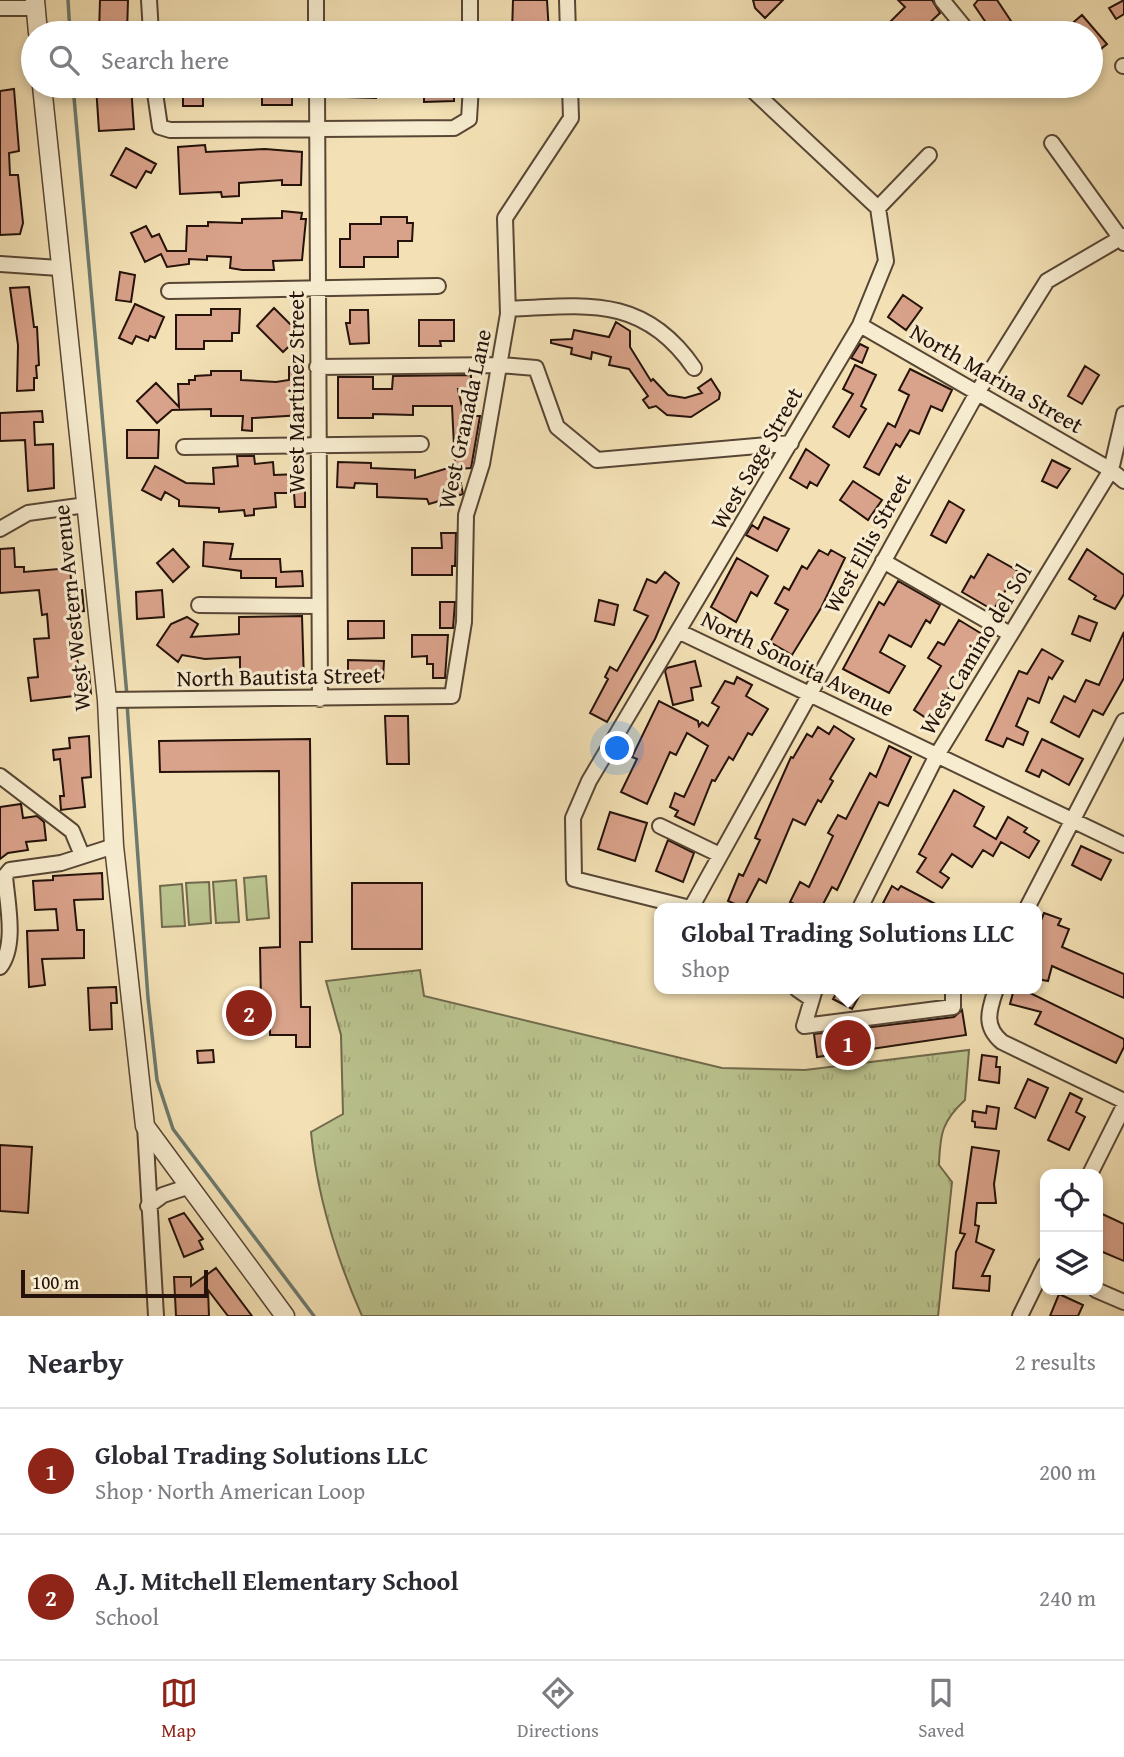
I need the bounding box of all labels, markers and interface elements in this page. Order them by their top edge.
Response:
search box [21,21,1103,98]
text: Search here [101,40,229,79]
icon: search [45,41,83,79]
street label: West Martinez Street [279,291,312,493]
street label: North Marina Street [904,315,1090,441]
street label: West Granada Lane [429,326,499,512]
street label: West Sage Street [702,381,810,535]
street label: West Ellis Street [815,467,919,619]
street label: West Western Avenue [44,503,98,713]
street label: West Camino del Sol [911,557,1039,741]
street label: North Sonoita Avenue [696,602,900,724]
street label: North Bautista Street [176,658,382,694]
your location [600,731,634,765]
popup [654,903,1042,994]
text: Global Trading Solutions LLC [681,913,1015,952]
text: Shop [681,952,730,985]
pin: 2 [226,987,272,1039]
pin: 1 [825,1017,871,1069]
map controls [1040,1169,1103,1295]
button: locate [1040,1169,1103,1232]
button: layers [1040,1232,1103,1295]
scale bar [21,1267,208,1299]
text: 100 m [32,1268,79,1296]
text: Nearby [28,1340,124,1384]
text: 2 results [1015,1345,1096,1378]
text: Global Trading Solutions LLC [95,1435,428,1474]
text: 1 [45,1455,57,1488]
text: 200 m [1039,1455,1096,1488]
text: Shop · North American Loop [95,1474,365,1507]
text: A.J. Mitchell Elementary School [95,1561,459,1600]
text: 2 [45,1581,57,1614]
text: 240 m [1039,1581,1096,1614]
text: School [95,1600,159,1633]
tab: Map [160,1674,198,1744]
tab: Directions [517,1674,599,1744]
tab: Saved [918,1674,964,1744]

